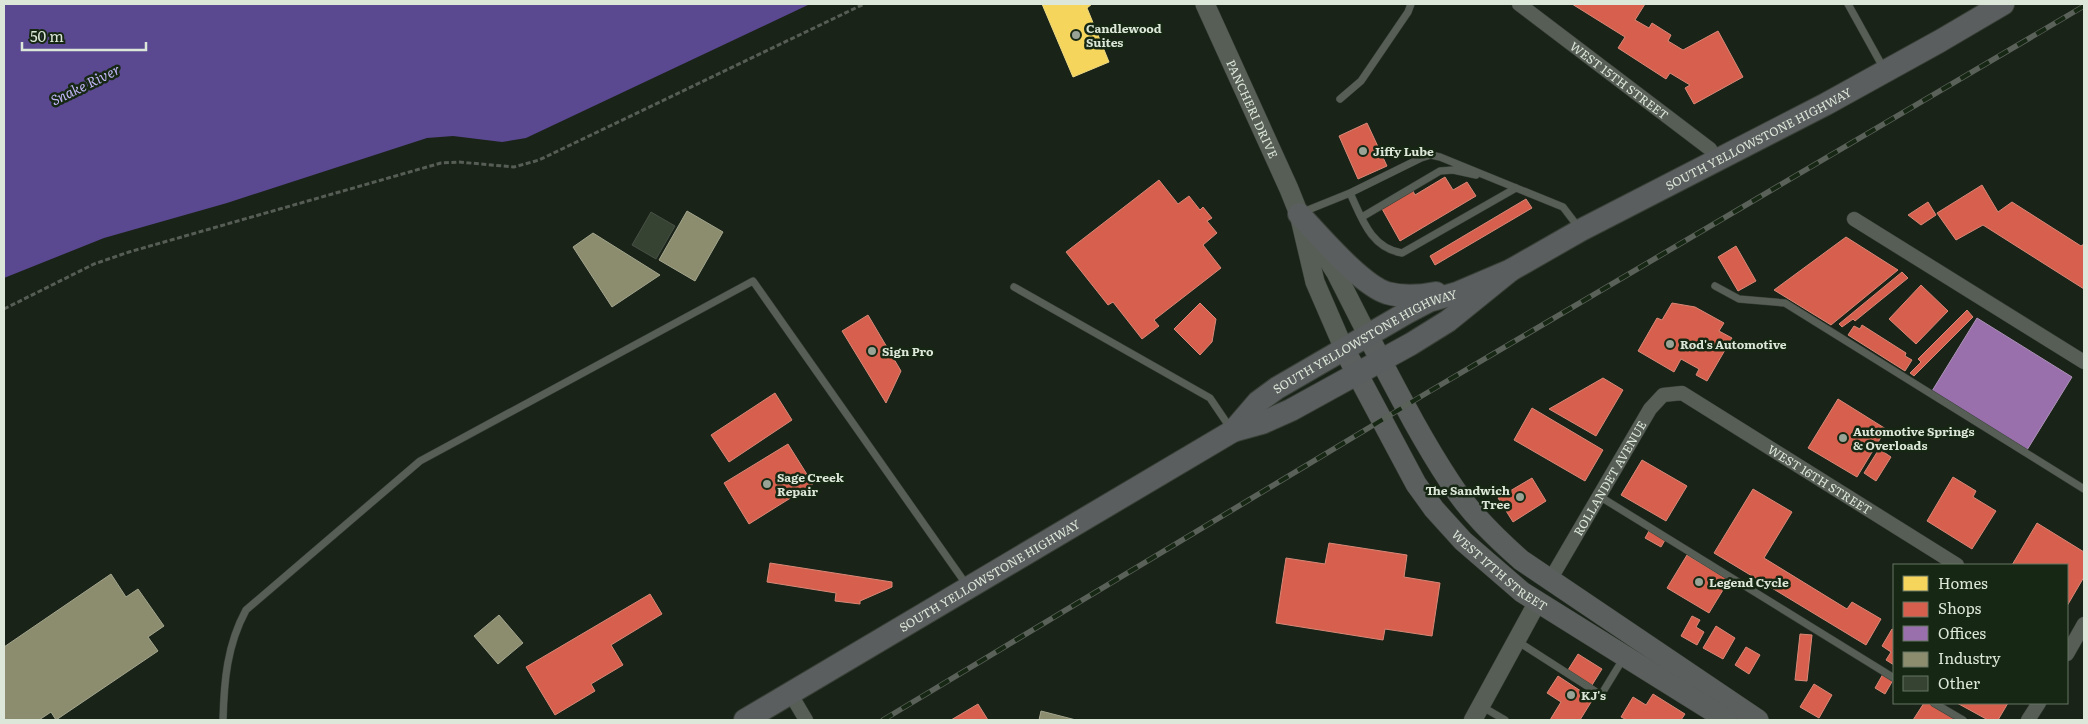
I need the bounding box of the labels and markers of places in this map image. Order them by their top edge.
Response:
place label: Candlewood Suites [1086,19,1162,51]
marker: Candlewood Suites [1070,29,1082,41]
place label: Jiffy Lube [1373,142,1434,160]
marker: Jiffy Lube [1357,145,1369,157]
place label: Rod's Automotive [1680,335,1787,353]
marker: Rod's Automotive [1664,338,1676,350]
place label: Sign Pro [882,342,934,360]
marker: Sign Pro [866,345,878,357]
place label: Automotive Springs & Overloads [1853,422,1974,454]
marker: Automotive Springs & Overloads [1837,432,1849,444]
place label: Sage Creek Repair [777,468,845,500]
marker: Sage Creek Repair [761,478,773,490]
place label: The Sandwich Tree [1426,481,1510,513]
marker: The Sandwich Tree [1514,491,1526,503]
place label: Legend Cycle [1709,573,1789,591]
marker: Legend Cycle [1693,576,1705,588]
place label: KJ's [1581,686,1606,704]
marker: KJ's [1565,689,1577,701]

